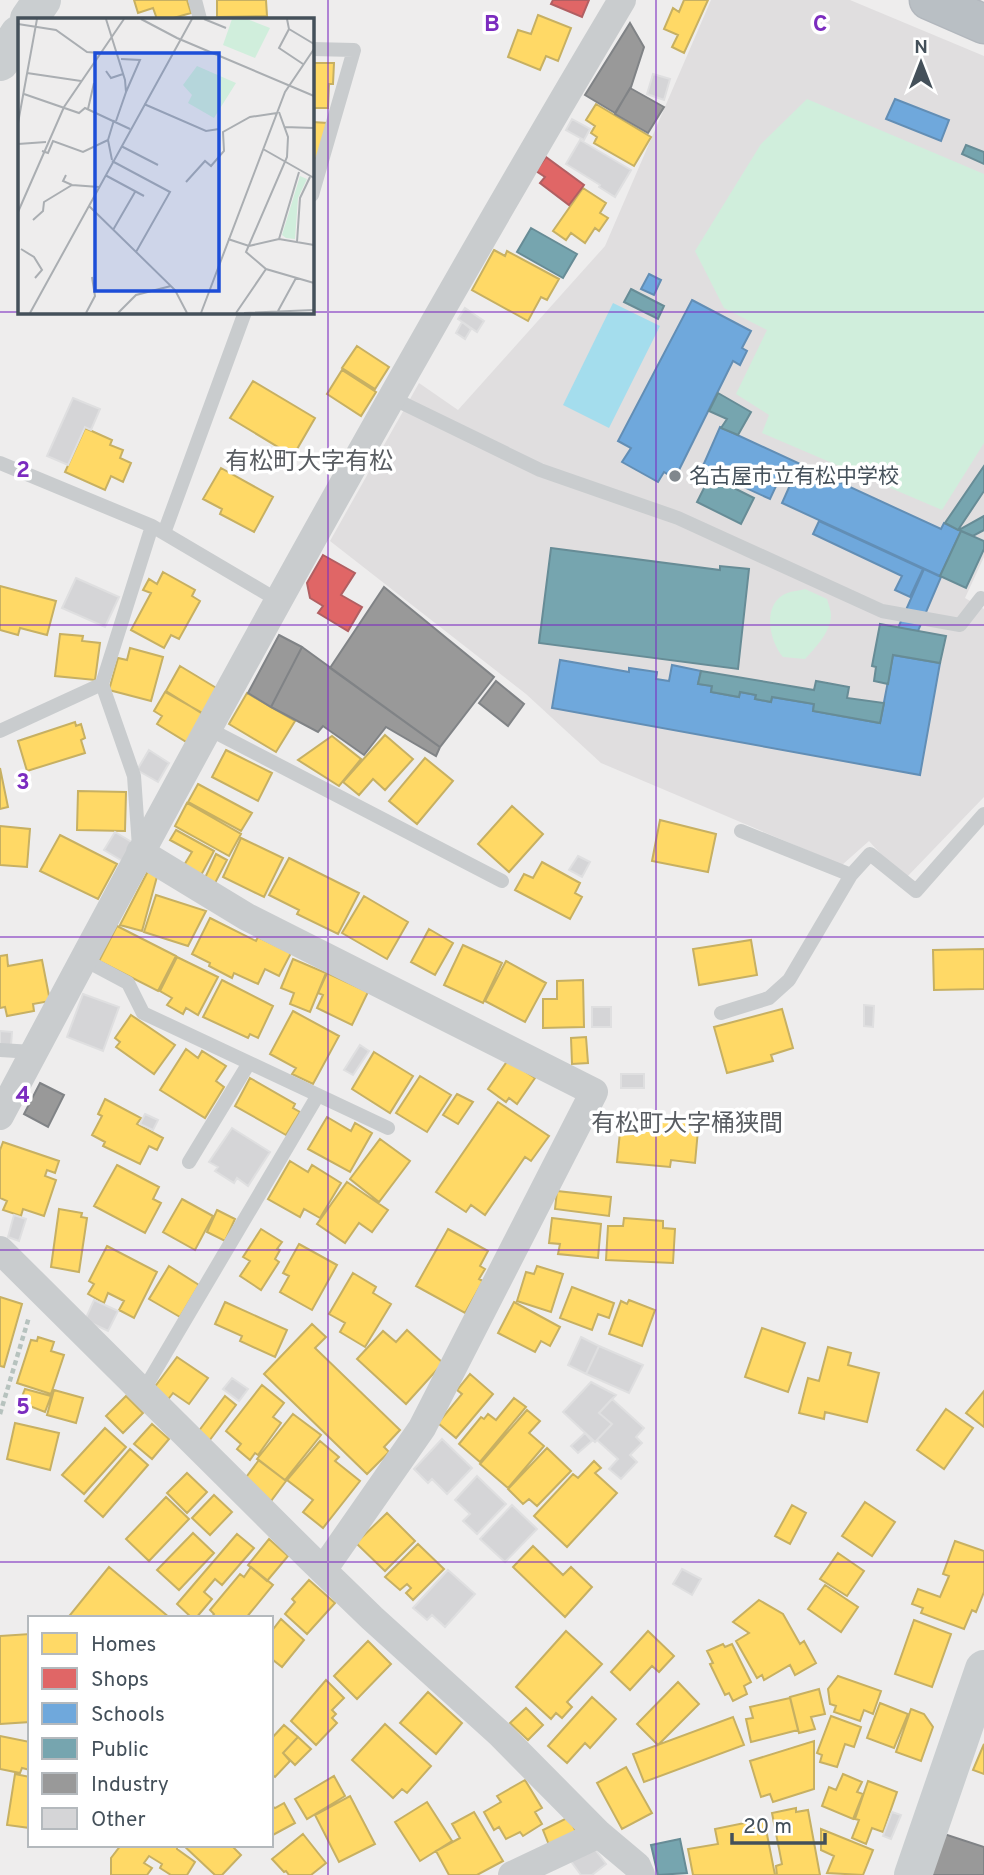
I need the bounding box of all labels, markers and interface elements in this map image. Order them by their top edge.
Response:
text: B [484,11,500,40]
text: C [813,11,827,40]
inset map [18,18,313,313]
north arrow [886,28,956,98]
text: N [914,36,928,60]
district label: 有松町大字有松 [225,448,393,478]
text: 2 [16,457,30,486]
place label: 名古屋市立有松中学校 [689,464,899,491]
marker: 名古屋市立有松中学校 [667,468,683,484]
text: 3 [16,769,30,798]
text: 4 [16,1082,30,1111]
district label: 有松町大字桶狭間 [591,1110,783,1140]
text: 5 [16,1394,30,1423]
legend [28,1616,273,1847]
text: Homes [91,1632,156,1659]
text: Shops [91,1667,149,1694]
text: Schools [91,1702,165,1729]
text: Public [91,1737,149,1764]
text: Industry [91,1772,169,1799]
scale bar [732,1801,825,1845]
text: Other [91,1807,146,1834]
text: 20 m [743,1814,792,1841]

